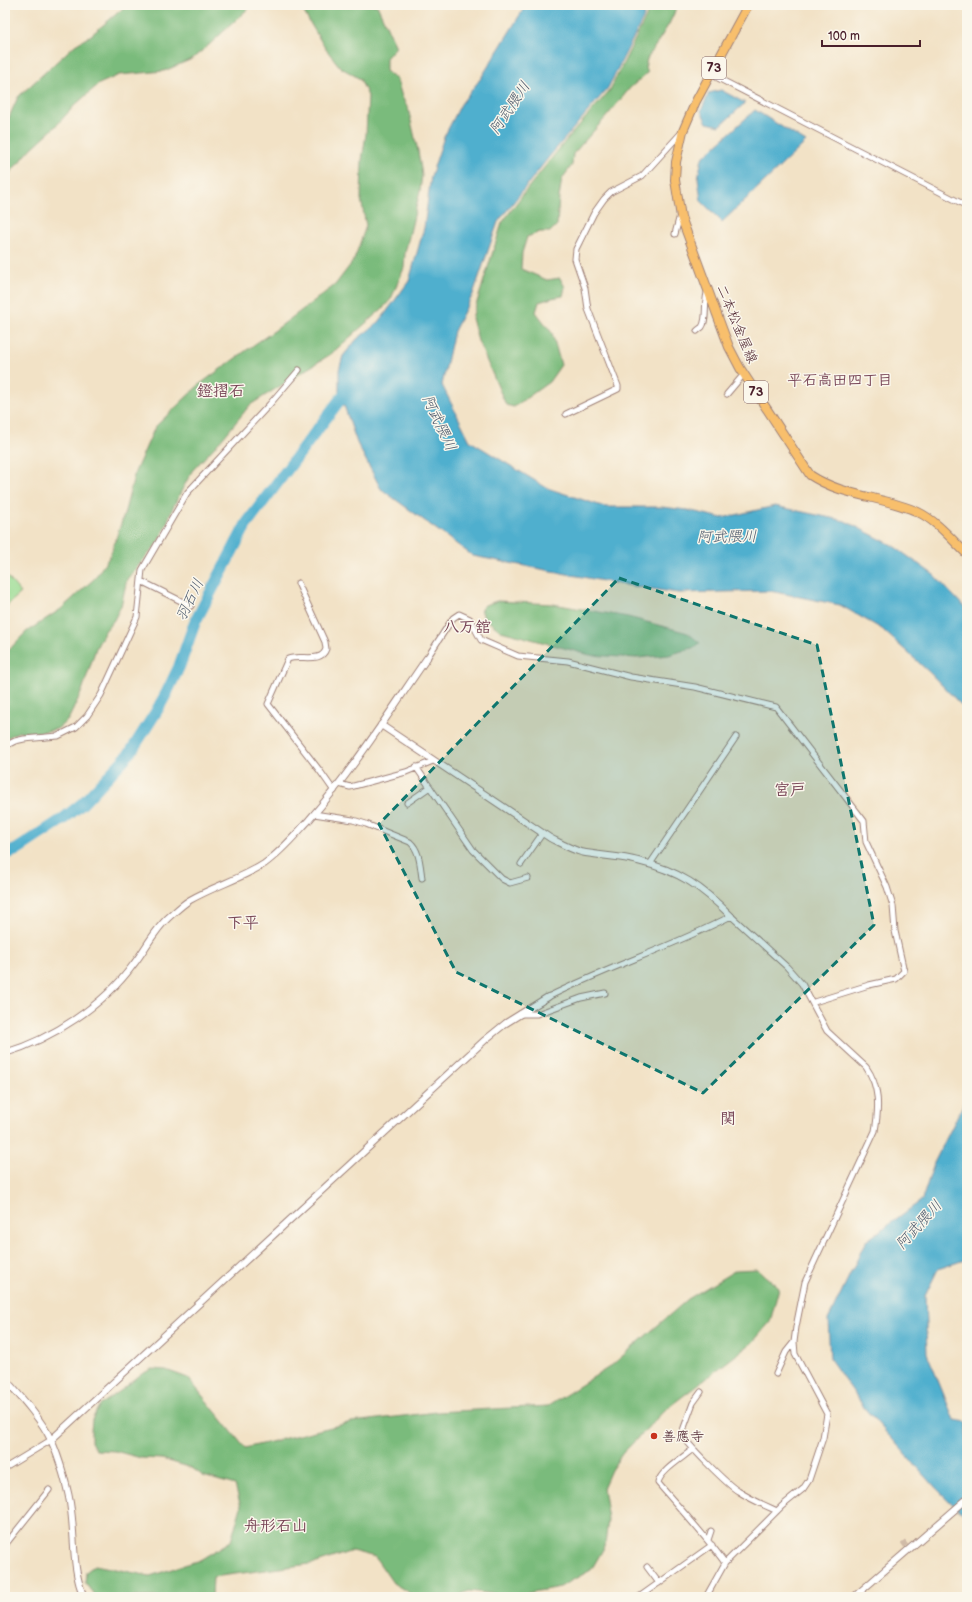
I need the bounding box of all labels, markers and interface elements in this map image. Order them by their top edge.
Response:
scale bar [822,22,920,48]
text: 100 m [828,29,860,44]
road number: 73 [702,57,726,79]
water label: 阿武隈川 [485,78,535,138]
street label: 二本松金屋線 [713,282,761,366]
district label: 平石高田四丁目 [787,371,893,390]
road number: 73 [744,381,768,403]
district label: 鐙摺石 [197,382,245,401]
water label: 阿武隈川 [418,392,460,454]
water label: 阿武隈川 [697,527,757,547]
water label: 羽石川 [172,576,208,624]
district label: 八万舘 [443,618,491,637]
district label: 宮戸 [774,781,806,800]
district label: 下平 [227,914,259,933]
district label: 関 [720,1110,736,1129]
water label: 阿武隈川 [892,1196,946,1254]
place label: 善應寺 [662,1428,704,1445]
marker: 善應寺 [649,1431,659,1441]
district label: 舟形石山 [244,1517,308,1536]

